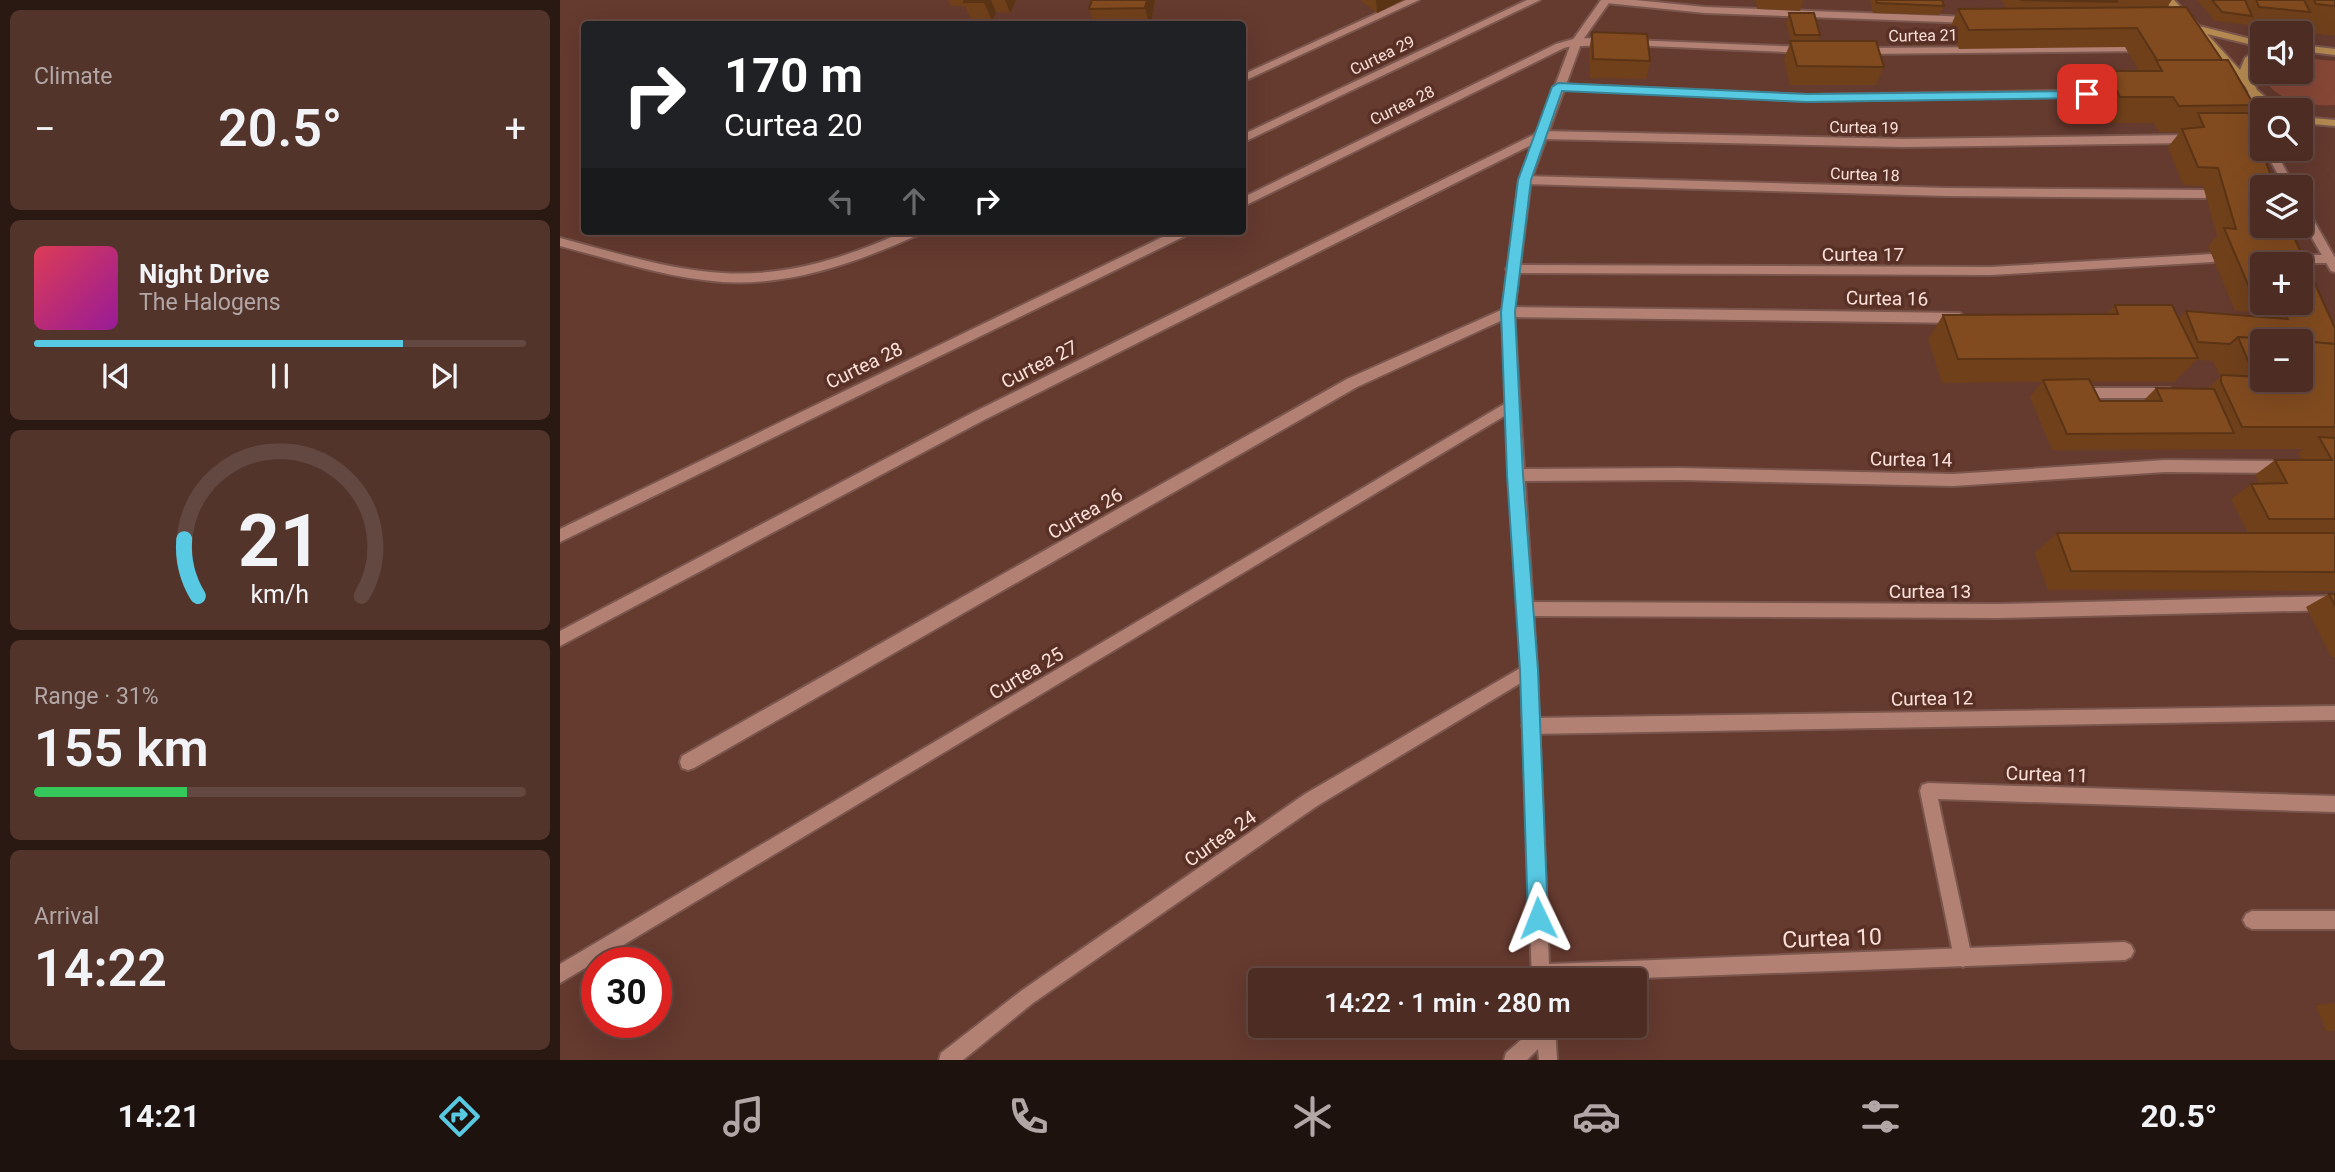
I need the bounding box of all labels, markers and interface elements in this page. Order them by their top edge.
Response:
map controls [2250,21,2313,392]
button: sound [2250,21,2313,84]
street label: Curtea 21 [1888,25,1958,46]
street label: Curtea 29 [1347,32,1418,79]
text: 170 m [724,47,863,104]
icon: right [609,49,700,140]
text: Climate [34,63,113,90]
pin [2057,64,2117,124]
icon: arrive [2068,75,2106,113]
street label: Curtea 28 [1367,82,1438,129]
text: 20.5° [218,98,342,159]
button: search [2250,98,2313,161]
text: Curtea 20 [724,106,863,144]
text: − [34,107,56,151]
text: + [504,107,526,151]
street label: Curtea 19 [1829,117,1899,138]
street label: Curtea 18 [1830,164,1900,185]
button: layers [2250,175,2313,238]
icon: left [822,182,860,220]
icon: ahead [895,182,933,220]
icon: right [968,182,1006,220]
street label: Curtea 17 [1822,243,1904,266]
button: + [2250,252,2313,315]
text: Night Drive [139,259,269,289]
street label: Curtea 16 [1846,286,1928,311]
text: The Halogens [139,289,281,316]
button: − [2250,329,2313,392]
street label: Curtea 27 [997,335,1081,393]
street label: Curtea 28 [822,337,906,394]
icon: previous [97,357,135,395]
icon: pause [261,357,299,395]
icon: next [425,357,463,395]
street label: Curtea 14 [1870,447,1953,472]
street label: Curtea 26 [1044,483,1127,544]
text: 21 [238,498,322,584]
text: km/h [251,580,309,609]
street label: Curtea 13 [1889,580,1971,603]
street label: Curtea 25 [985,642,1068,705]
text: Range · 31% [34,683,159,710]
street label: Curtea 12 [1891,686,1973,711]
text: 155 km [34,718,209,779]
street label: Curtea 11 [2005,762,2089,787]
street label: Curtea 24 [1180,805,1261,871]
position arrow [1501,881,1575,955]
text: Arrival [34,903,99,930]
street label: Curtea 10 [1782,923,1882,954]
text: 14:22 [34,938,167,999]
speed limit sign: 30 [581,947,672,1038]
text: 14:22 · 1 min · 280 m [1324,988,1571,1018]
icon: directions [435,1092,484,1141]
icon: music [719,1092,768,1141]
icon: phone [1004,1092,1053,1141]
icon: climate [1288,1092,1337,1141]
icon: car [1572,1092,1621,1141]
icon: filters [1856,1092,1905,1141]
text: 14:21 [118,1097,200,1135]
text: 20.5° [2140,1097,2217,1135]

